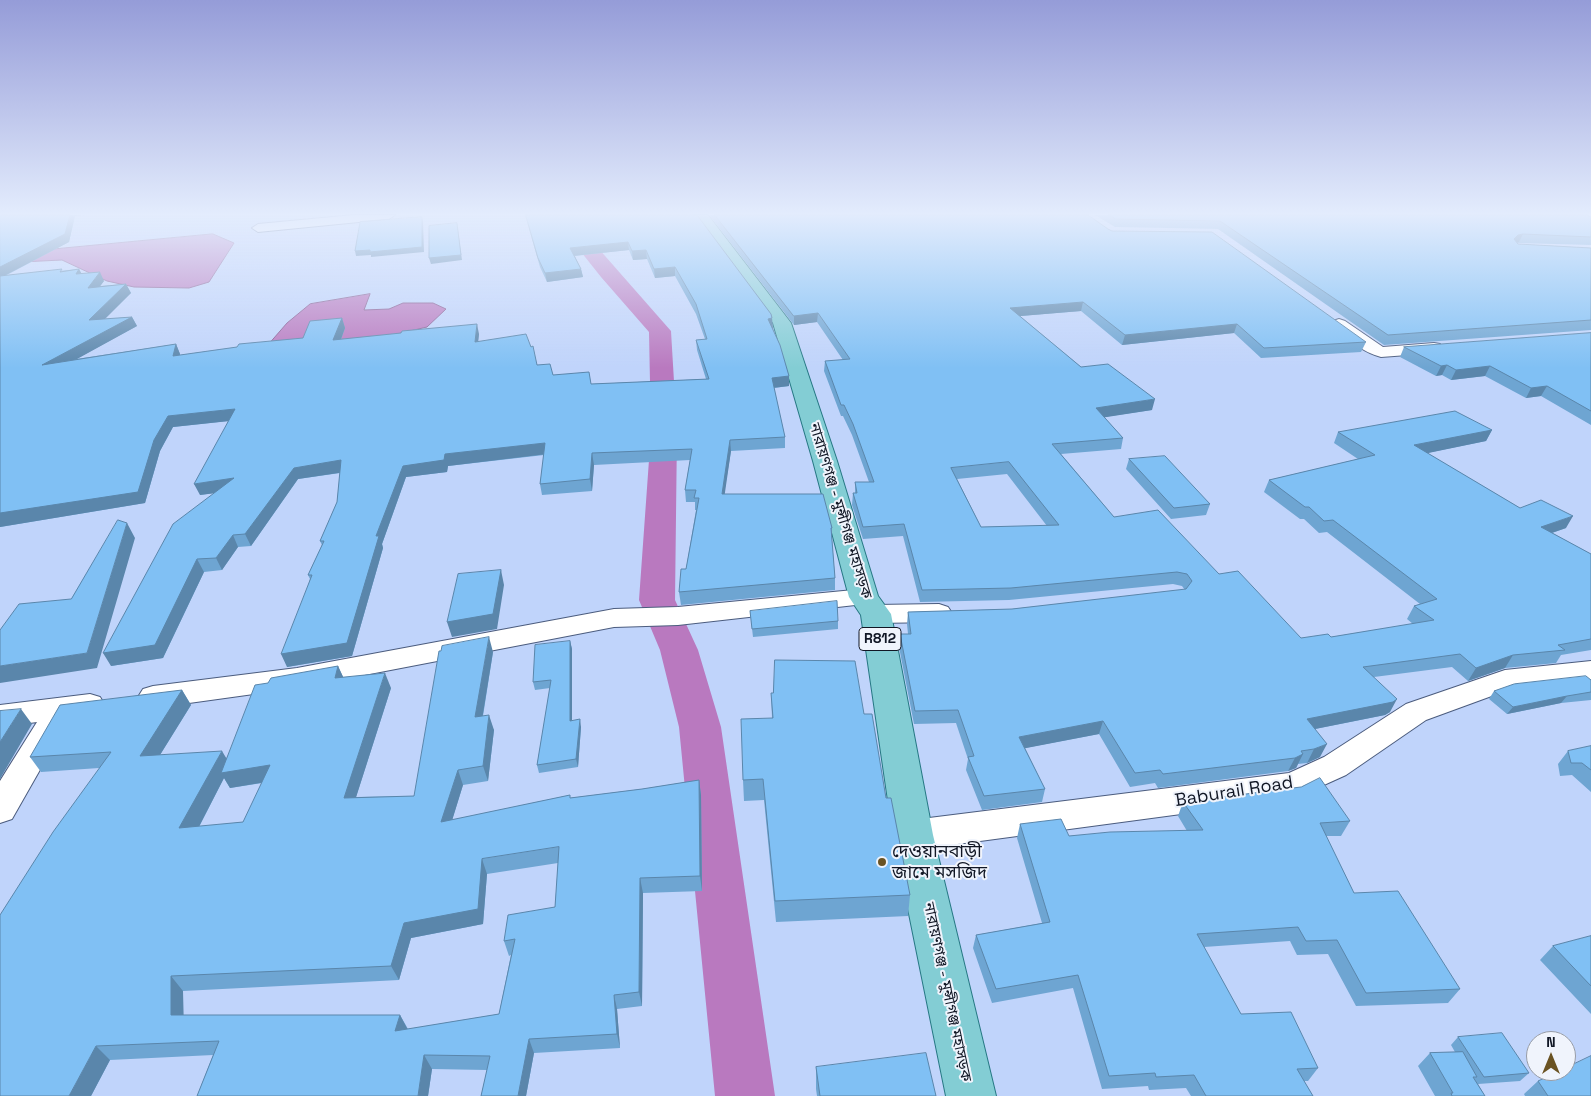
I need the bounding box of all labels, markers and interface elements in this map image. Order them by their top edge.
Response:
street label: নারায়ণগঞ্জ - মুন্সীগঞ্জ মহাসড়ক [805,421,875,601]
road number: R812 [859,628,901,650]
street label: Baburail Road [1173,772,1295,812]
place label: দেওয়ানবাড়ী জামে মসজিদ [892,841,987,884]
marker: দেওয়ানবাড়ী জামে মসজিদ [876,856,888,868]
street label: নারায়ণগঞ্জ - মুন্সীগঞ্জ মহাসড়ক [919,901,975,1083]
north arrow [1526,1031,1576,1081]
text: N [1546,1033,1556,1051]

